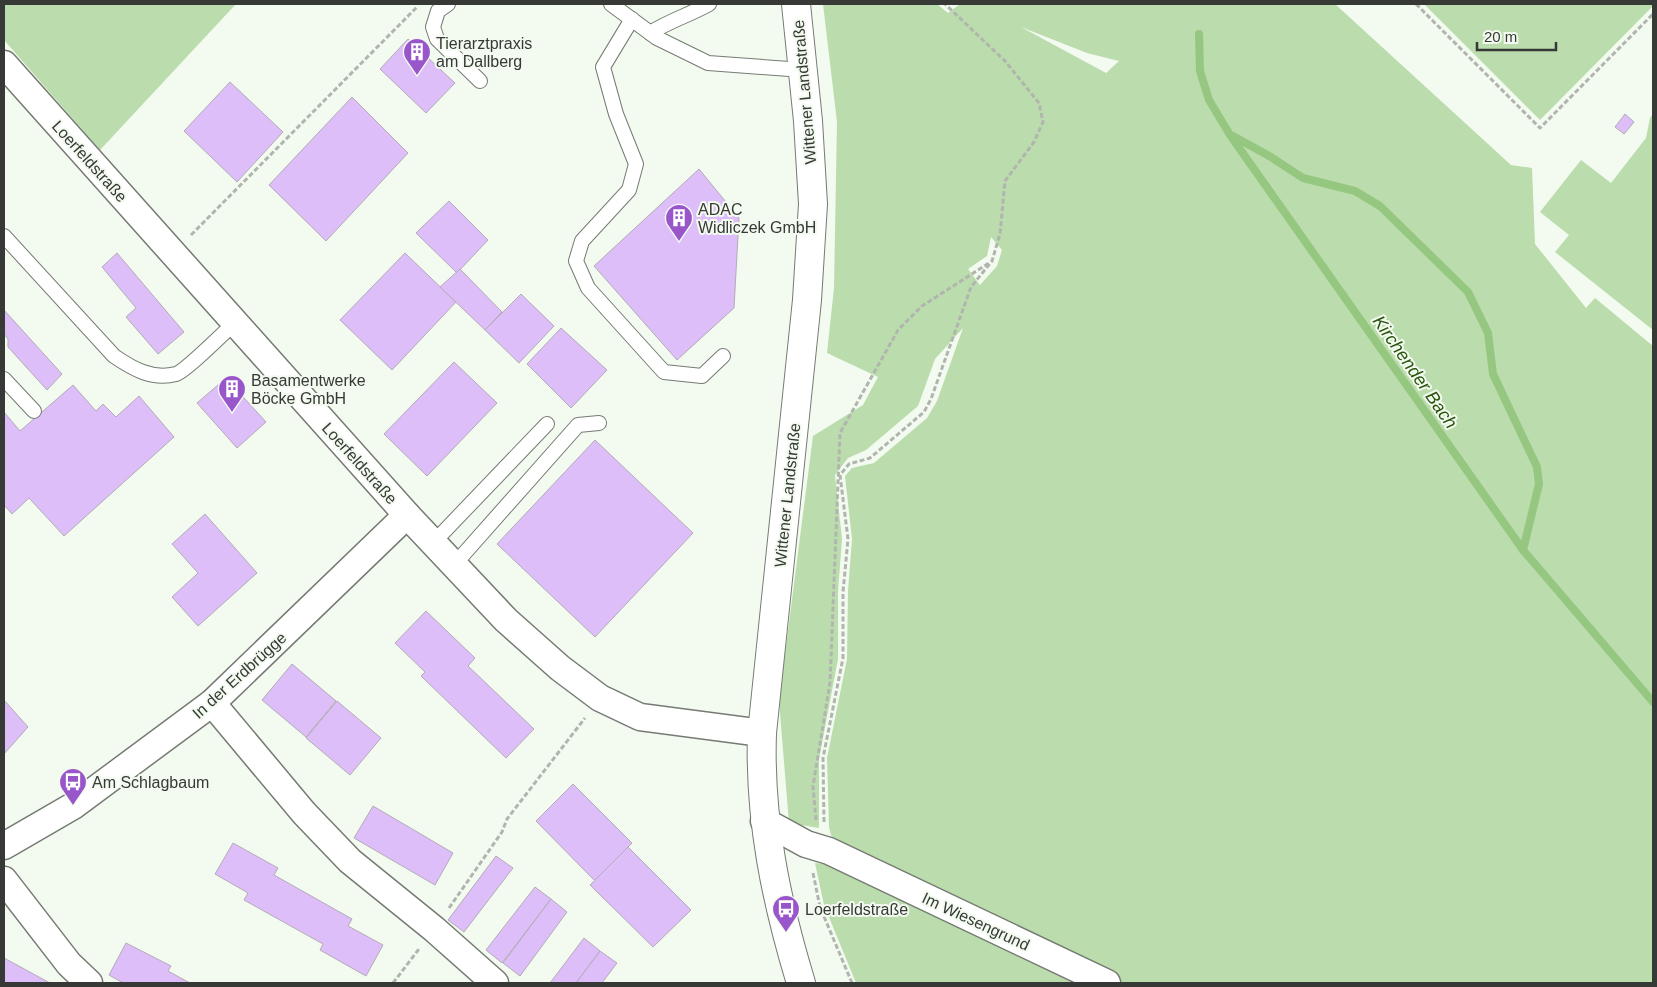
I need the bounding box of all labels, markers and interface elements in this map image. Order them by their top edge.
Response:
street label: Wittener Landstraße [790,19,819,165]
scale bar [1477,20,1556,52]
text: 20 m [1484,28,1517,45]
place label: Tierarztpraxis am Dallberg [436,35,532,70]
building icon: Tierarztpraxis am Dallberg [402,37,432,76]
street label: Loerfeldstraße [49,117,131,205]
place label: ADAC Widliczek GmbH [698,201,816,236]
building icon: ADAC Widliczek GmbH [664,203,694,242]
water label: Kirchender Bach [1369,312,1461,432]
place label: Basamentwerke Böcke GmbH [251,372,366,407]
building icon: Basamentwerke Böcke GmbH [217,374,247,413]
street label: Loerfeldstraße [319,419,401,507]
street label: Wittener Landstraße [771,422,804,568]
street label: In der Erdbrügge [189,629,290,722]
bus stop icon: Am Schlagbaum [58,767,88,806]
place label: Am Schlagbaum [92,774,209,791]
street label: Im Wiesengrund [919,889,1032,954]
bus stop icon: Loerfeldstraße [771,894,801,933]
place label: Loerfeldstraße [805,901,908,918]

